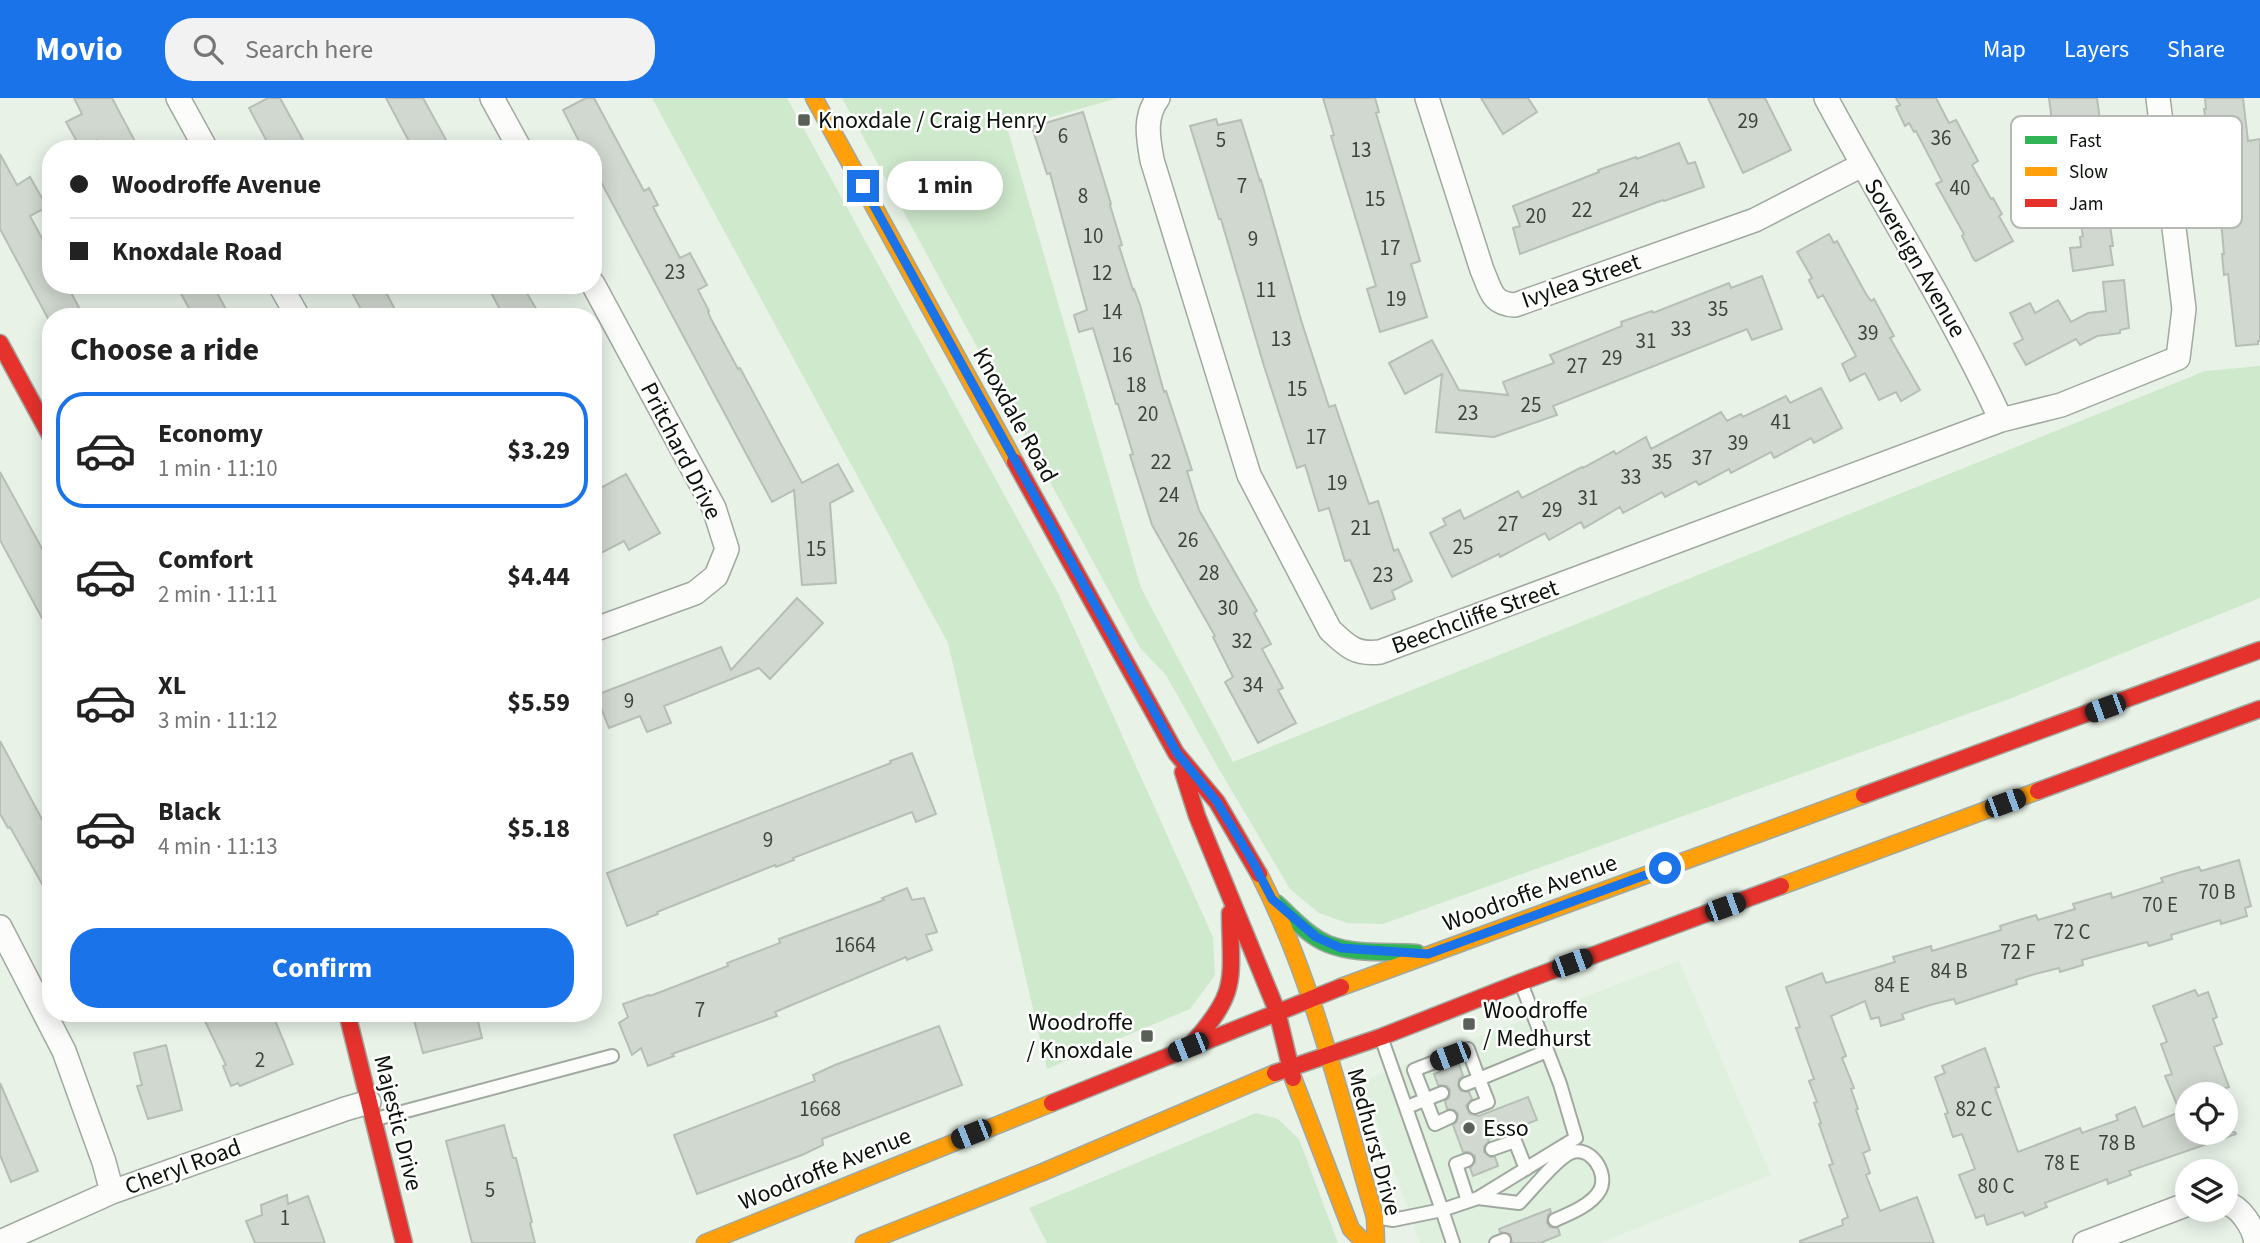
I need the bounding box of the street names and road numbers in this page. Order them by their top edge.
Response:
street label: Sovereign Avenue [1855,172,1975,344]
street label: Ivylea Street [1517,244,1645,318]
street label: Knoxdale Road [963,341,1067,489]
street label: Pritchard Drive [631,376,731,526]
street label: Beechcliffe Street [1387,571,1563,663]
street label: Woodroffe Avenue [1438,845,1622,941]
street label: Majestic Drive [364,1051,432,1195]
street label: Medhurst Drive [1337,1064,1411,1220]
street label: Woodroffe Avenue [733,1118,917,1220]
street label: Cheryl Road [120,1130,246,1204]

